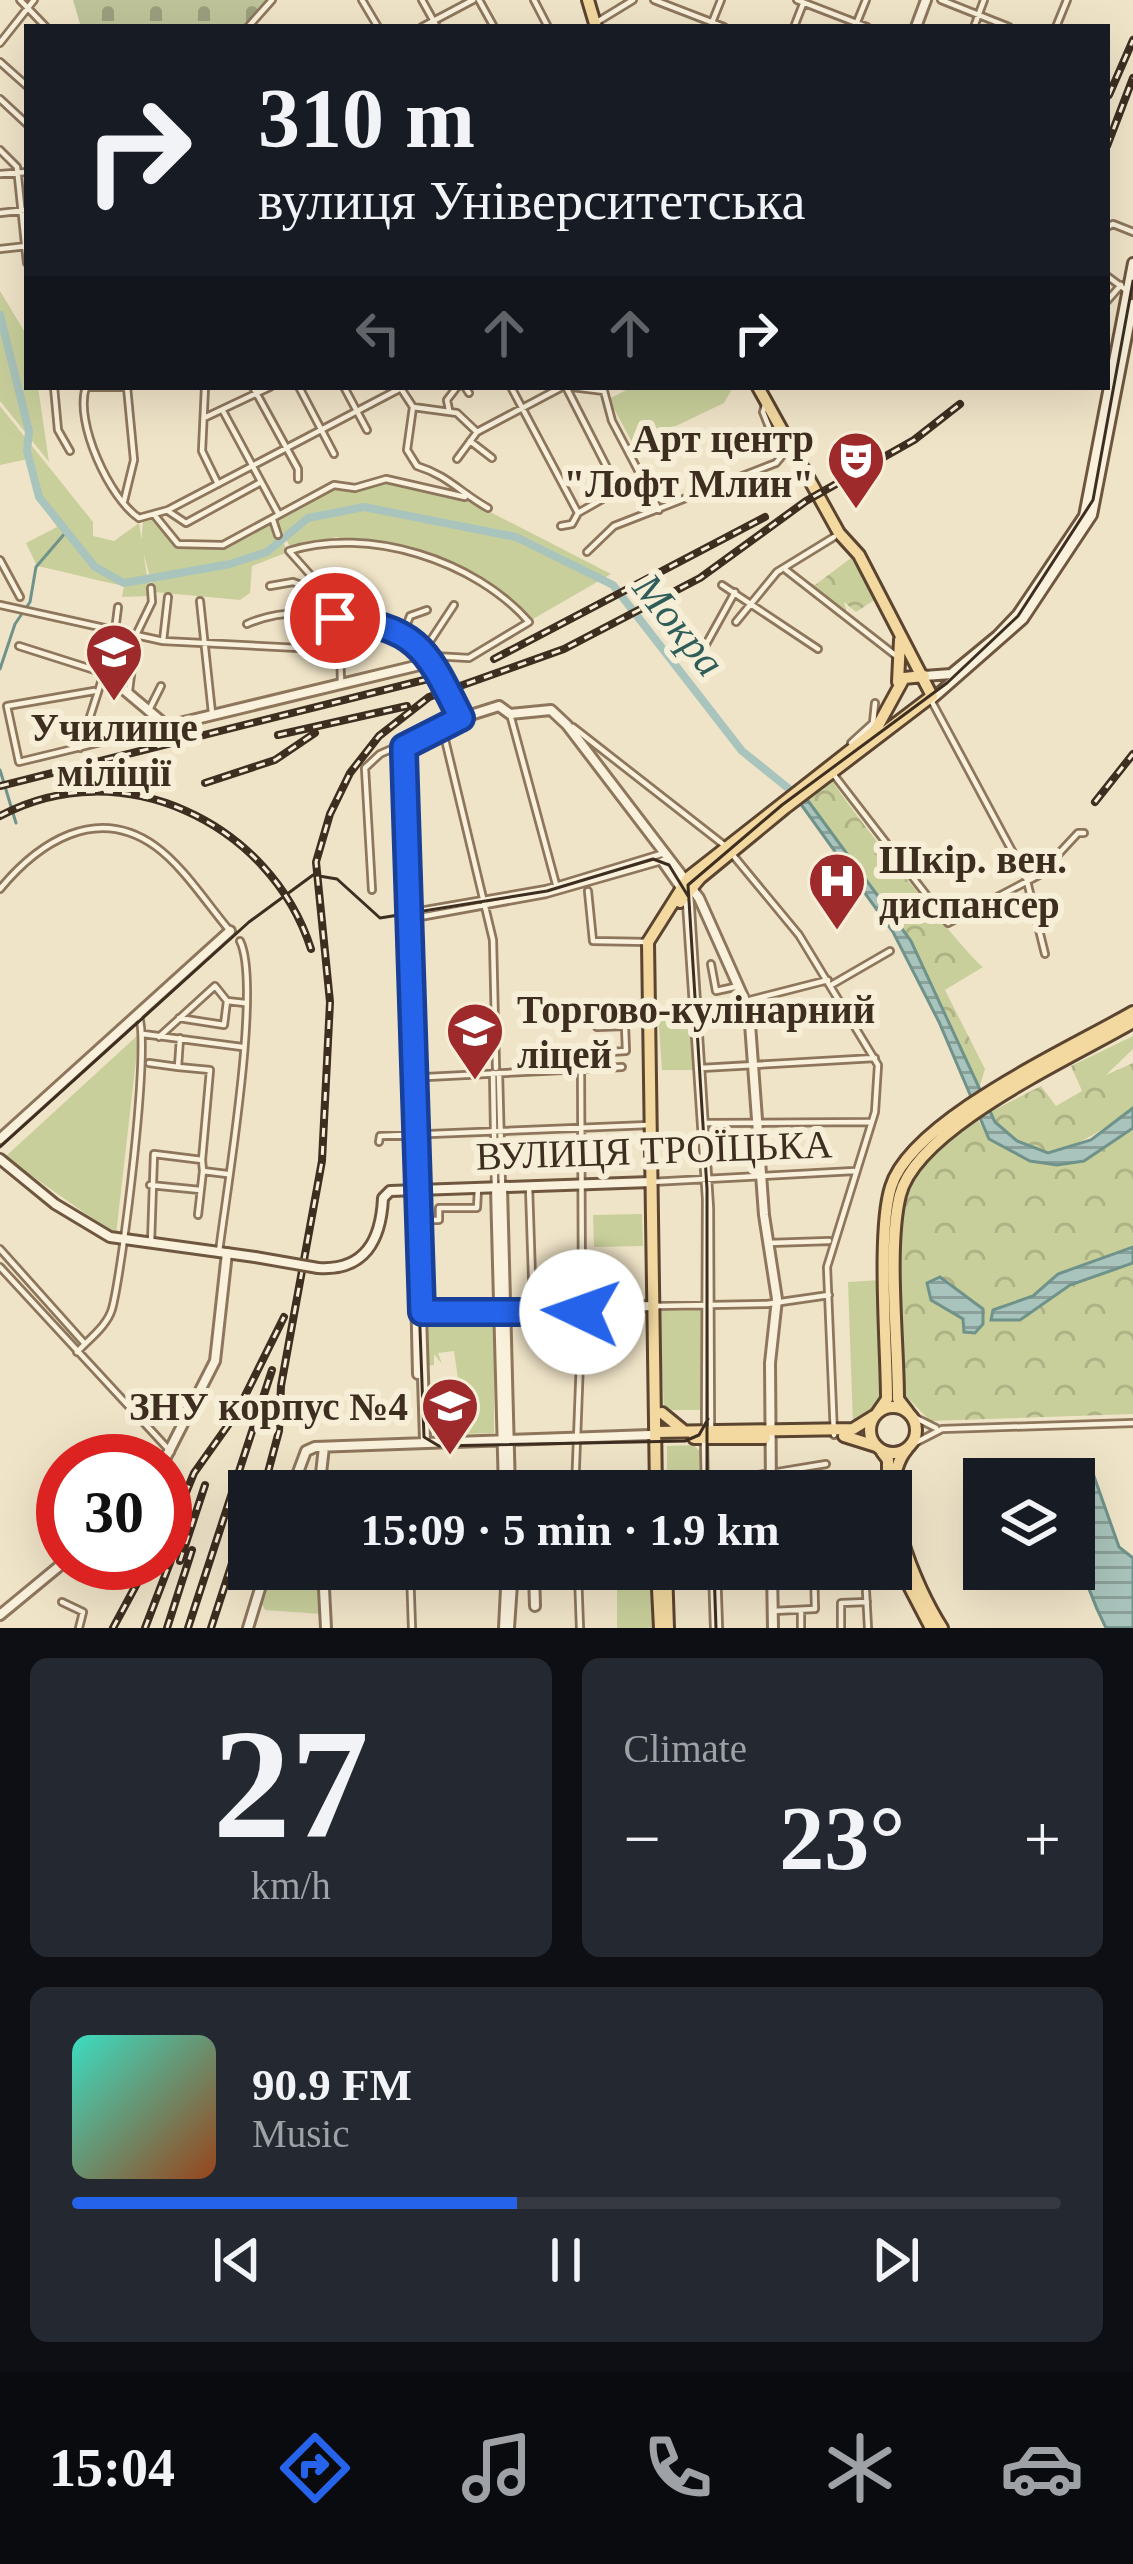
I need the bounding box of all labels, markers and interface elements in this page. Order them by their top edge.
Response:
icon: right [60,72,216,228]
text: 310 m [258,72,475,165]
text: вулиця Університетська [258,171,806,231]
icon: left [345,300,411,366]
icon: ahead [471,300,537,366]
icon: ahead [597,300,663,366]
icon: right [723,300,789,366]
place label: Арт центр "Лофт Млин" [564,417,814,506]
theatre icon: Арт центр "Лофт Млин" [825,429,887,511]
water label: Мокра [624,564,734,685]
pin [284,567,386,669]
icon: arrive [302,585,368,651]
school or university icon: Училище міліції [83,621,145,703]
place label: Училище міліції [30,706,198,794]
place label: Шкір. вен. диспансер [879,838,1067,927]
hospital icon: Шкір. вен. диспансер [806,850,868,932]
place label: Торгово-кулінарний ліцей [517,988,875,1076]
school or university icon: Торгово-кулінарний ліцей [444,1000,506,1082]
street label: ВУЛИЦЯ ТРОЇЦЬКА [475,1122,833,1179]
position arrow [519,1249,645,1375]
school or university icon: ЗНУ корпус №4 [419,1375,481,1457]
place label: ЗНУ корпус №4 [129,1385,408,1429]
speed limit sign: 30 [36,1434,192,1590]
map controls [963,1458,1095,1590]
button: layers [963,1458,1095,1590]
text: 15:09 · 5 min · 1.9 km [361,1505,779,1555]
text: 27 [213,1698,369,1871]
text: Climate [624,1727,747,1770]
text: 23° [779,1789,905,1888]
text: − [624,1802,661,1875]
text: + [1024,1802,1061,1875]
text: km/h [251,1864,331,1907]
text: 90.9 FM [252,2060,412,2110]
text: Music [252,2112,350,2155]
icon: previous [204,2227,270,2293]
icon: pause [533,2227,599,2293]
icon: next [863,2227,929,2293]
icon: directions [273,2426,357,2510]
icon: music [455,2426,539,2510]
icon: phone [636,2426,720,2510]
icon: climate [818,2426,902,2510]
icon: car [1000,2426,1084,2510]
text: 15:04 [49,2438,175,2498]

